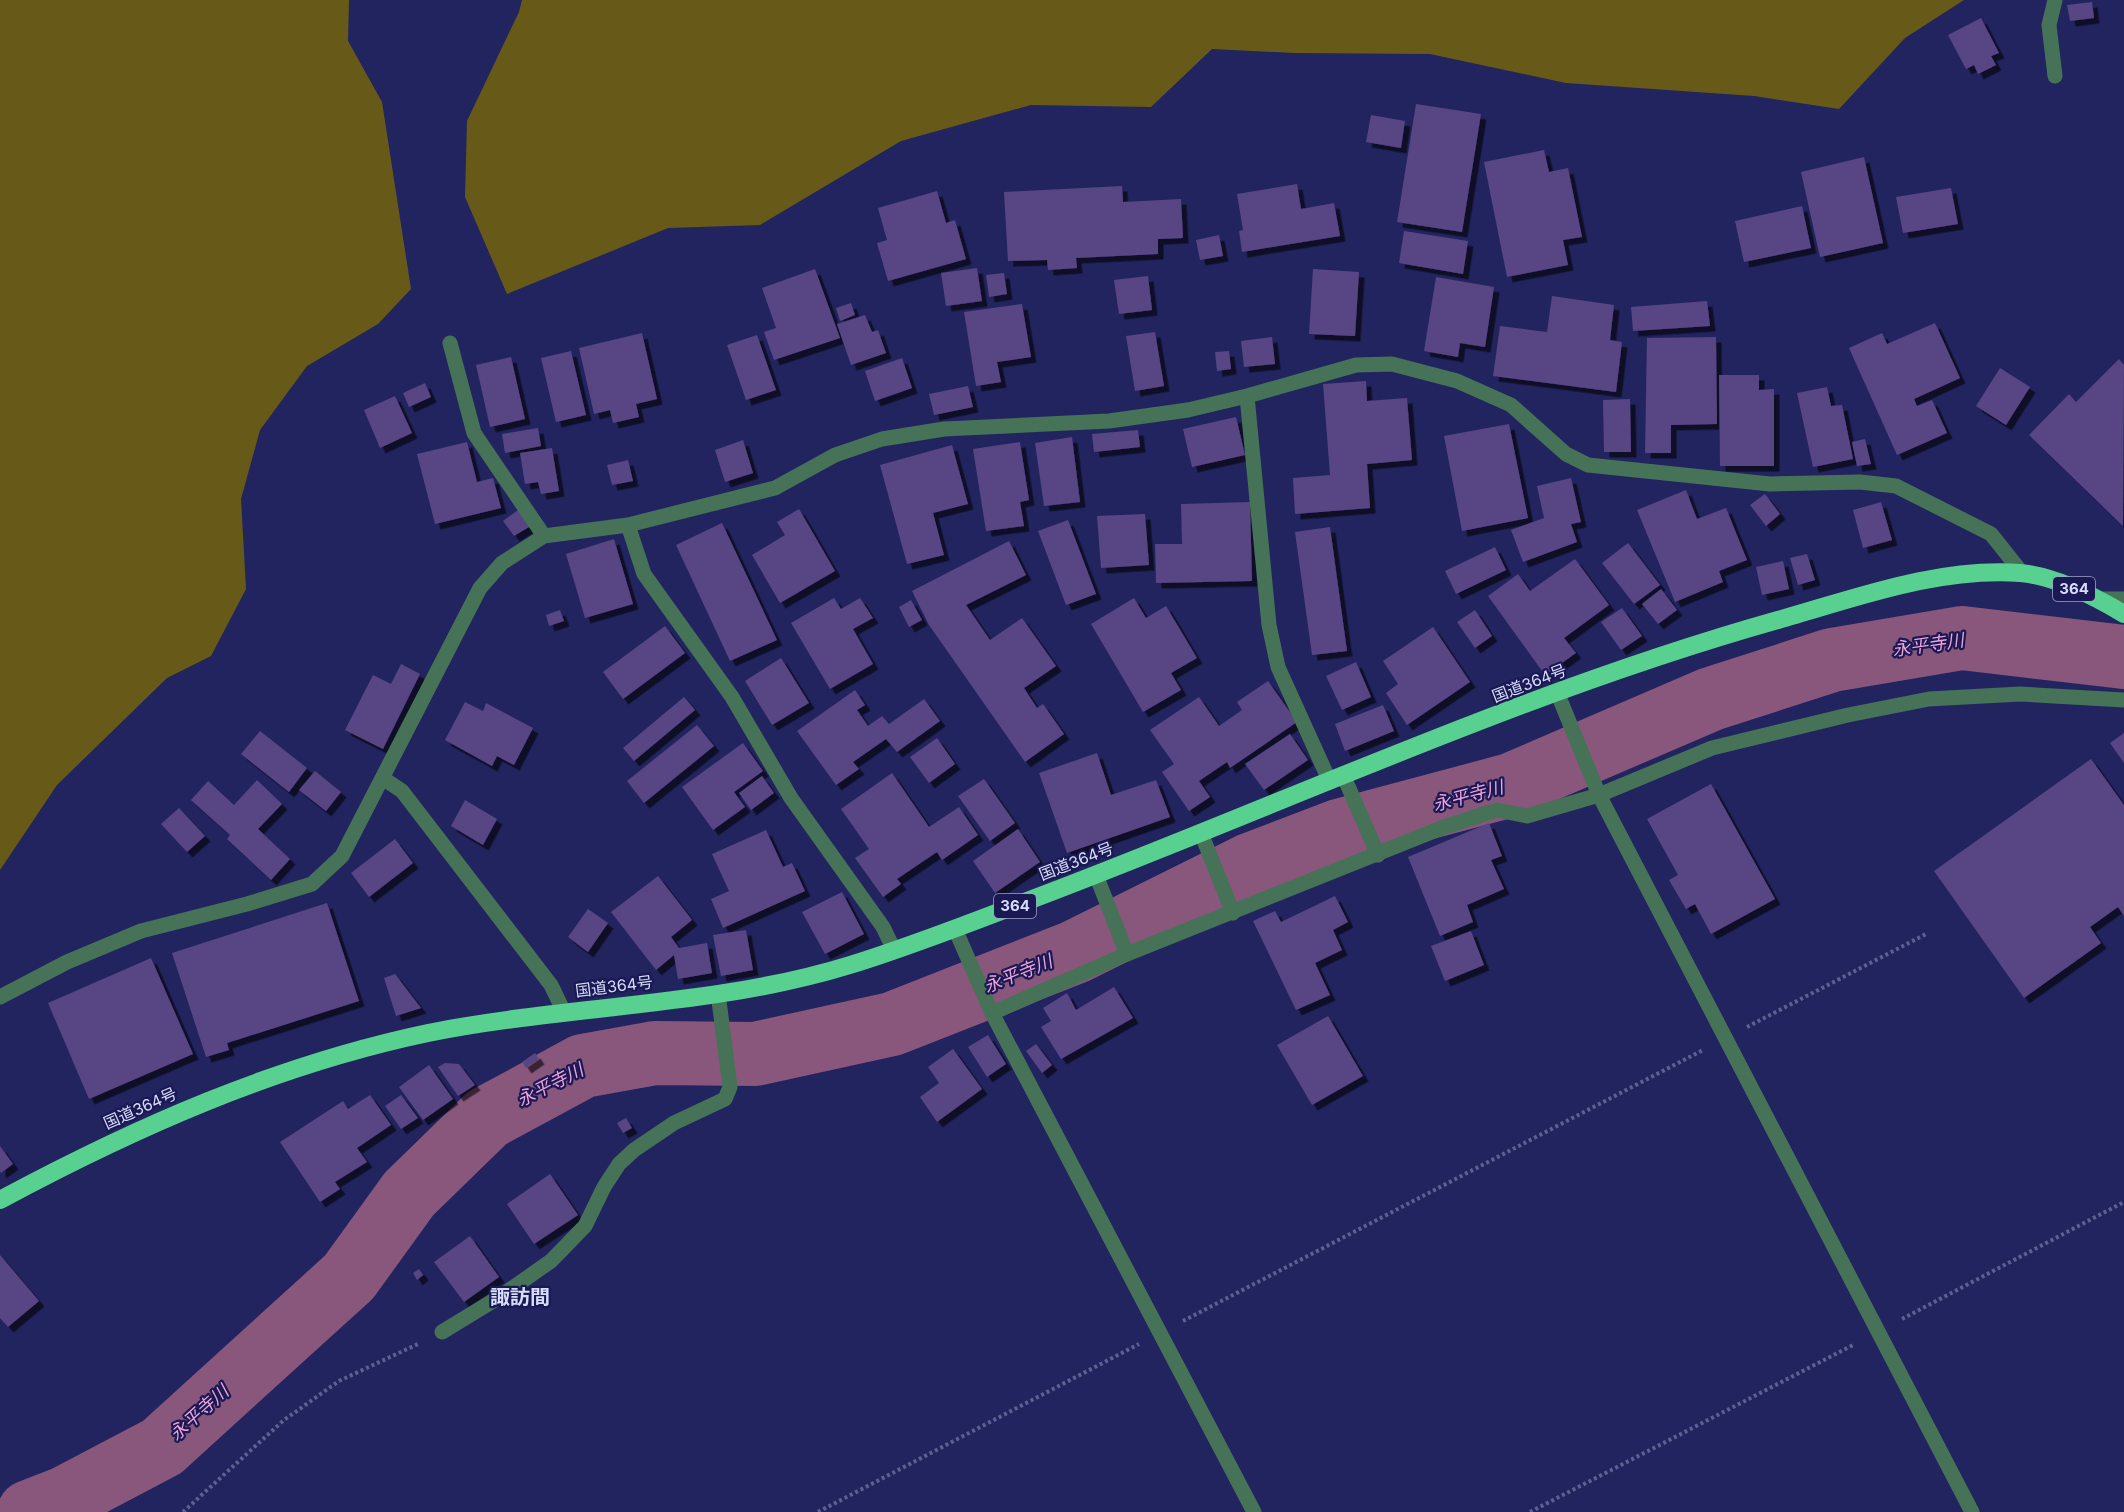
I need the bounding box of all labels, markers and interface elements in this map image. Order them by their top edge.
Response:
road number: 364 [2053,577,2095,601]
water label: 永平寺川 [1891,629,1967,660]
street label: 国道364号 [1489,660,1569,706]
water label: 永平寺川 [1430,776,1507,815]
street label: 国道364号 [1036,838,1116,884]
road number: 364 [994,894,1036,918]
water label: 永平寺川 [981,950,1057,997]
street label: 国道364号 [574,971,654,1001]
water label: 永平寺川 [513,1058,588,1110]
street label: 国道364号 [100,1083,180,1133]
district label: 諏訪間 [490,1285,550,1309]
water label: 永平寺川 [165,1379,234,1445]

